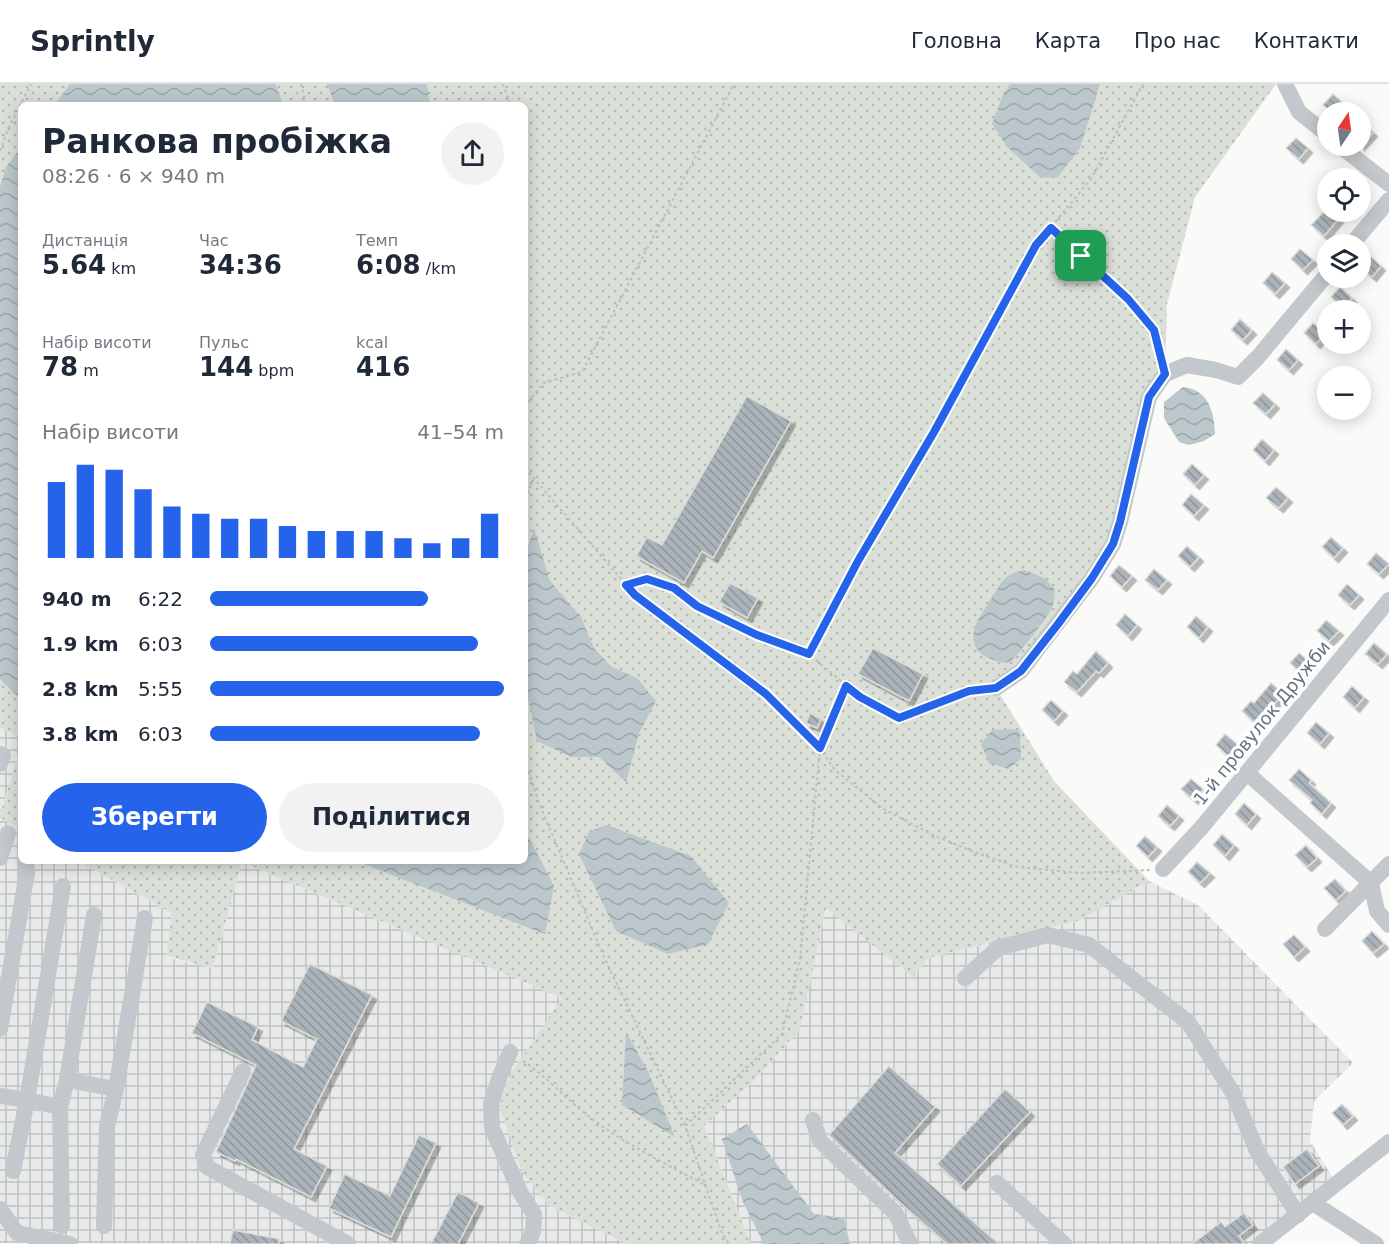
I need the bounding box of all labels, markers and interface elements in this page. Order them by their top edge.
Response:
text: Sprintly [30,25,155,58]
text: Головна [911,29,1002,53]
text: Карта [1035,29,1101,53]
text: Про нас [1134,29,1221,53]
text: Контакти [1254,29,1359,53]
north arrow [1317,102,1371,156]
map controls [1317,102,1371,420]
text: Ранкова пробіжка [42,122,392,161]
button: share [441,122,504,185]
text: 08:26 · 6 × 940 m [42,164,225,188]
button: locate [1317,168,1371,222]
pin [1055,230,1106,281]
text: Дистанція [42,231,128,250]
text: Час [199,231,229,250]
text: Темп [356,231,398,250]
button: layers [1317,234,1371,288]
icon: arrive [1064,239,1097,272]
text: 5.64 [42,250,106,280]
text: 34:36 [199,250,282,280]
text: 6:08 [356,250,421,280]
text: km [106,259,136,278]
text: /km [421,259,456,278]
button: + [1317,300,1371,354]
text: Набір висоти [42,333,152,352]
text: Пульс [199,333,249,352]
text: kcal [356,333,388,352]
text: 78 [42,352,78,382]
text: 144 [199,352,253,382]
text: 416 [356,352,410,382]
text: m [78,361,99,380]
text: bpm [253,361,294,380]
button: − [1317,366,1371,420]
text: Набір висоти [42,420,179,444]
text: 41–54 m [417,420,504,444]
text: 940 m [42,587,112,611]
text: 6:22 [138,587,183,611]
text: 1.9 km [42,632,119,656]
text: 6:03 [138,632,183,656]
street label: 1-й провулок Дружби [1189,636,1334,809]
text: 2.8 km [42,677,119,701]
text: 5:55 [138,677,183,701]
text: 3.8 km [42,722,119,746]
text: 6:03 [138,722,183,746]
button: Зберегти [42,783,267,852]
button: Поділитися [279,783,504,852]

